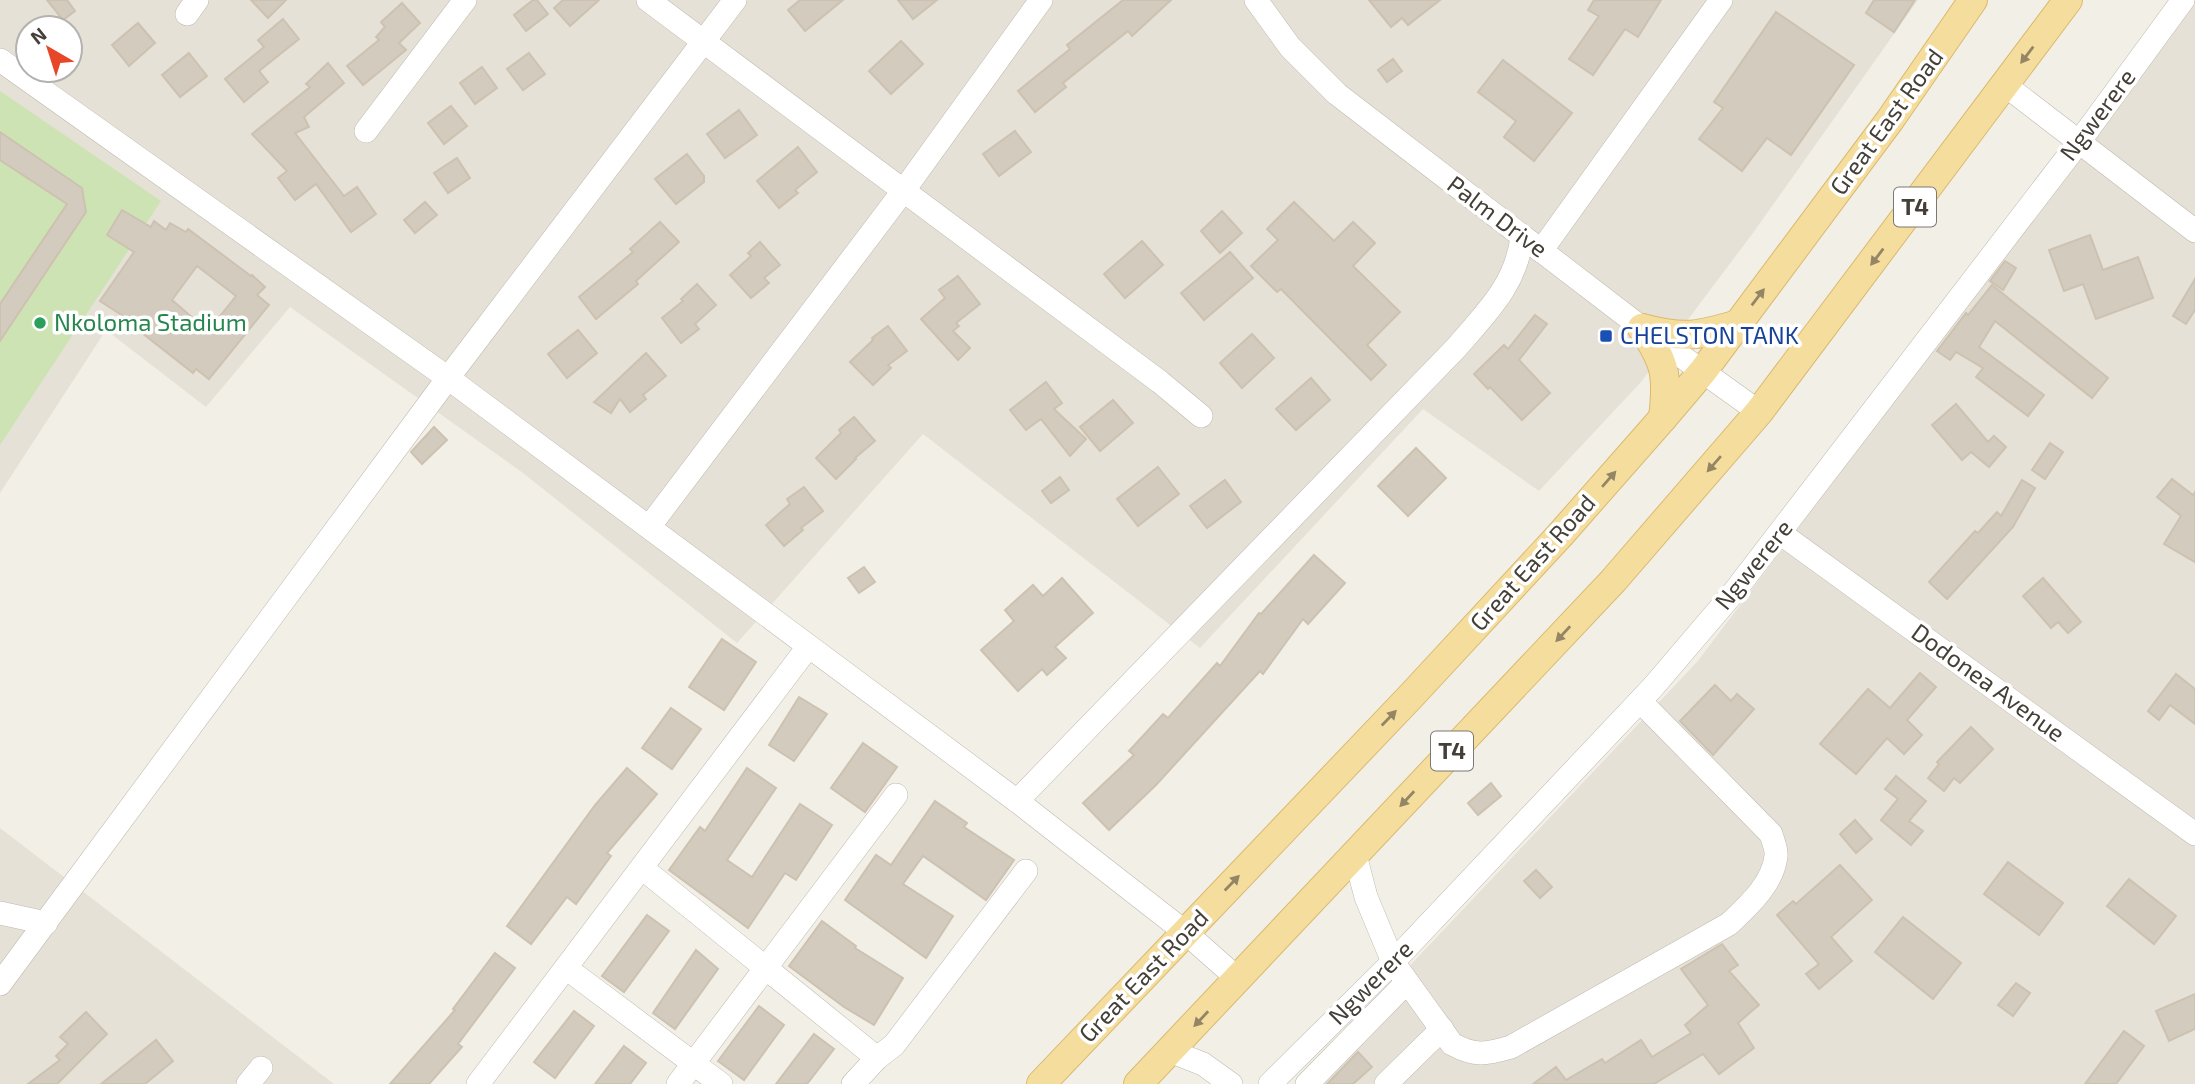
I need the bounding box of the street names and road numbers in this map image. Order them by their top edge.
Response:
street label: Great East Road [1823,42,1949,200]
street label: Ngwerere [2053,63,2141,166]
street label: Palm Drive [1442,169,1554,263]
road number: T4 [1894,188,1936,227]
street label: Great East Road [1463,488,1601,636]
street label: Ngwerere [1708,513,1798,615]
street label: Dodonea Avenue [1907,617,2071,747]
road number: T4 [1431,732,1473,771]
street label: Great East Road [1072,902,1214,1047]
street label: Ngwerere [1322,934,1418,1030]

